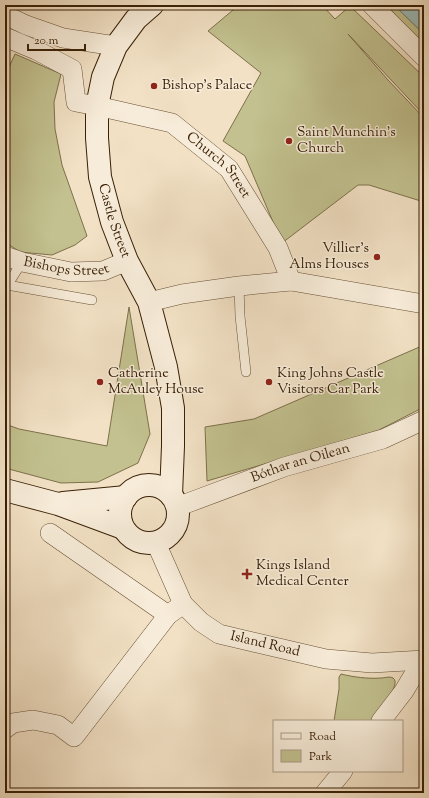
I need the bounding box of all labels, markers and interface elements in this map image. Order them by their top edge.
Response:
scale bar [28,26,85,52]
text: 20 m [34,32,59,50]
place label: Bishop's Palace [162,76,252,96]
marker: Bishop's Palace [149,81,159,91]
place label: Saint Munchin's Church [297,123,396,159]
street label: Church Street [181,128,255,203]
marker: Saint Munchin's Church [284,136,294,146]
street label: Castle Street [92,181,135,261]
place label: Villier's Alms Houses [289,239,369,275]
marker: Villier's Alms Houses [372,252,382,262]
street label: Bishops Street [22,253,113,282]
place label: Catherine McAuley House [108,364,204,400]
place label: King Johns Castle Visitors Car Park [277,364,384,400]
marker: Catherine McAuley House [95,377,105,387]
marker: King Johns Castle Visitors Car Park [264,377,274,387]
street label: Bóthar an Oilean [248,439,352,488]
place label: Kings Island Medical Center [256,556,350,592]
marker: Kings Island Medical Center [241,568,253,580]
street label: Island Road [228,627,302,663]
legend [273,720,403,772]
text: Road [309,728,336,746]
text: Park [309,748,332,766]

